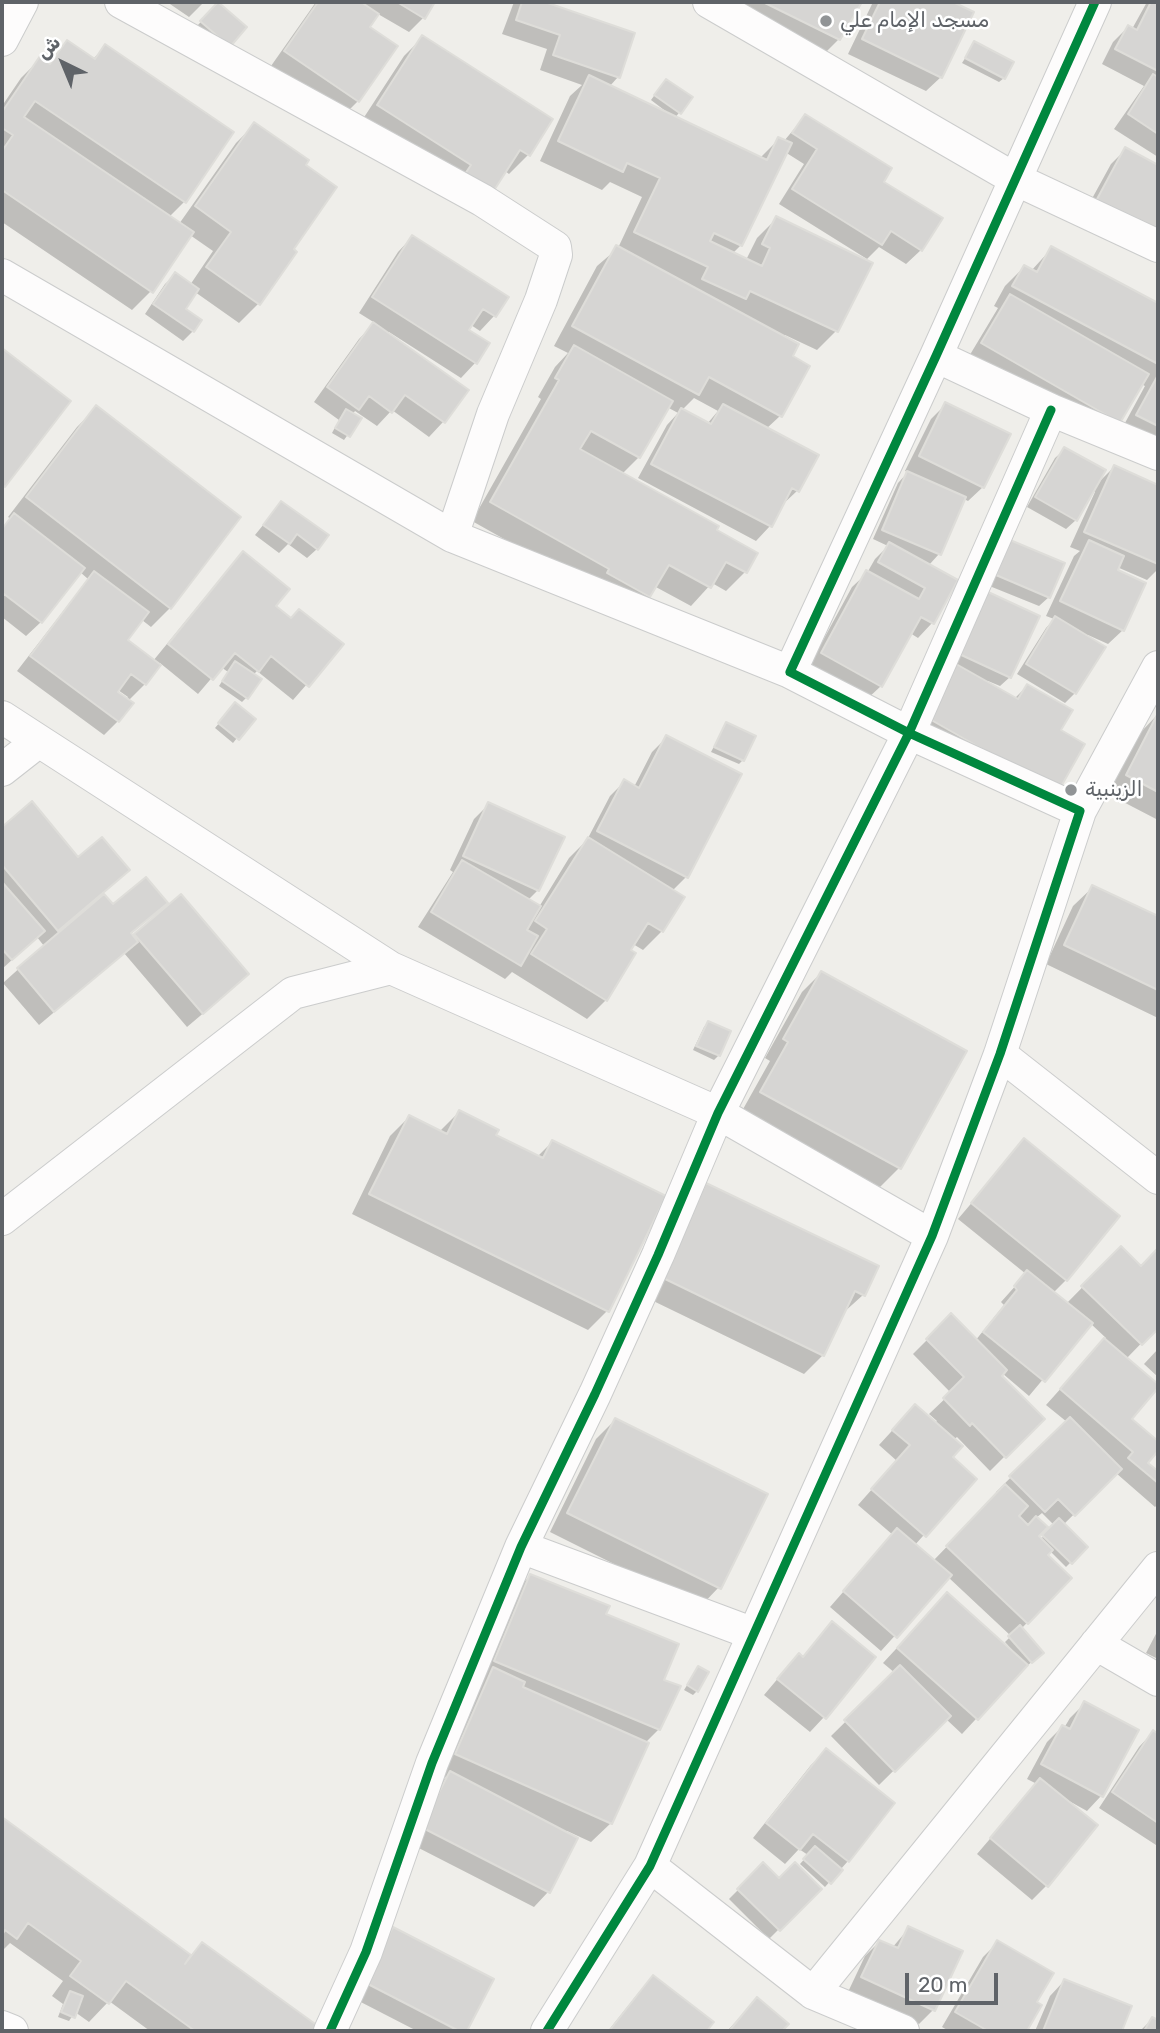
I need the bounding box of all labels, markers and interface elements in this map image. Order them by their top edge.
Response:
place label: مسجد الإمام علي [840,8,989,34]
marker: مسجد الإمام علي [818,13,834,29]
north arrow [28,28,98,98]
text: ش [32,31,65,64]
place label: الزينبية [1085,777,1143,803]
marker: الزينبية [1063,782,1079,798]
scale bar [908,1960,1001,2004]
text: 20 m [918,1972,967,1997]

